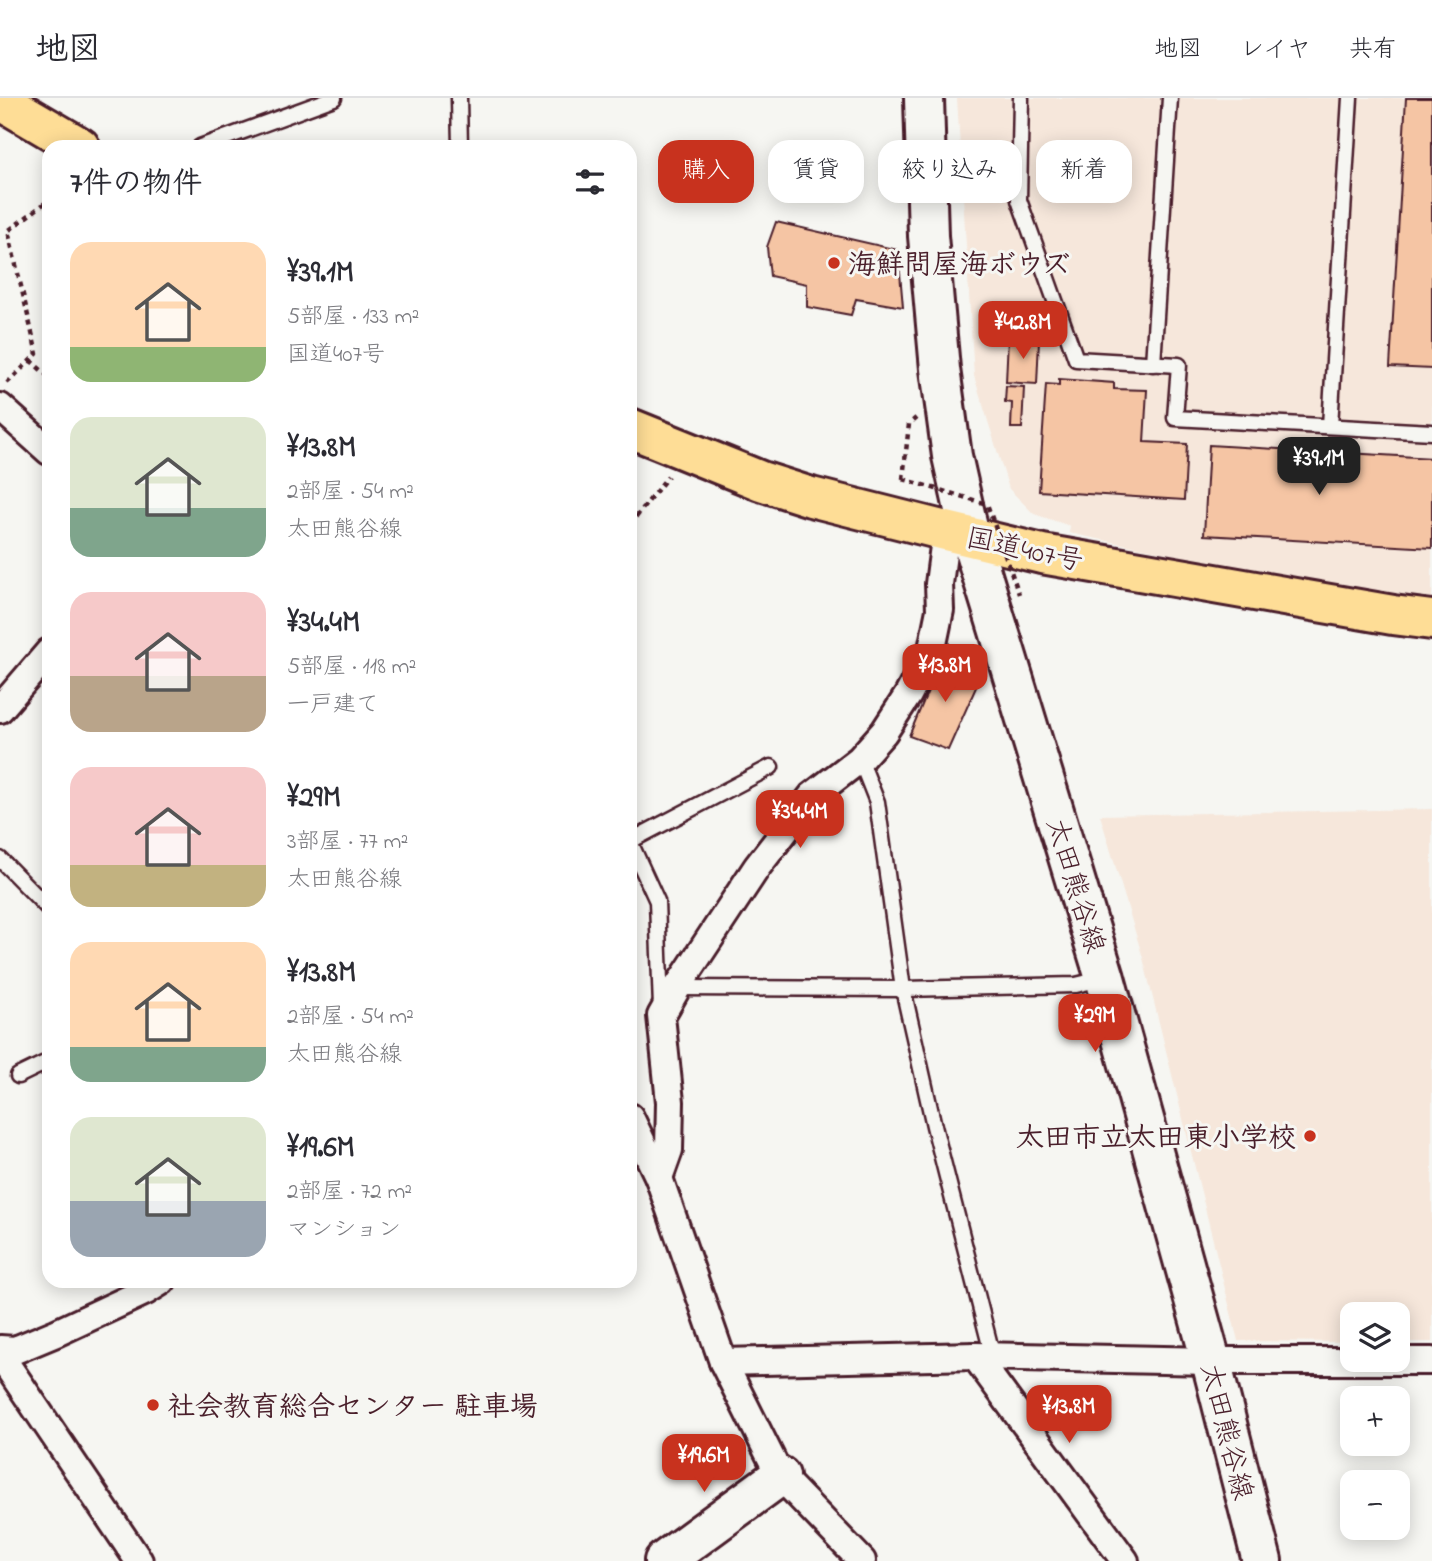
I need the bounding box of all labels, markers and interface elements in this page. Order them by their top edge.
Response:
text: 地図 [35,27,101,75]
text: 地図 [1154,33,1202,68]
text: レイヤ [1240,33,1311,68]
text: 共有 [1349,33,1397,68]
chip: 購入 [658,140,754,203]
chip: 賃貸 [768,140,864,203]
chip: 絞り込み [878,140,1022,203]
chip: 新着 [1036,140,1132,203]
text: 7件の物件 [70,163,202,207]
icon: filters [571,163,609,201]
place label: 海鮮問屋海ボウズ [848,246,1070,287]
text: ¥39.1M [287,252,354,296]
marker: 海鮮問屋海ボウズ [826,255,842,271]
icon: home [126,270,210,354]
text: 5部屋 · 133 m² [287,301,419,334]
pin: ¥42.8M [966,302,1080,361]
text: ¥42.8M [994,307,1052,340]
text: 国道407号 [287,339,385,372]
text: ¥13.8M [287,427,356,471]
pin: ¥39.1M [1262,438,1376,497]
text: ¥39.1M [1293,443,1345,476]
icon: home [126,445,210,529]
text: 2部屋 · 54 m² [287,476,414,509]
text: 太田熊谷線 [287,514,402,547]
street label: 国道407号 [962,519,1087,584]
text: ¥34.4M [287,602,360,646]
icon: home [126,620,210,704]
pin: ¥13.8M [888,644,1002,704]
text: ¥13.8M [918,650,972,683]
text: 5部屋 · 118 m² [287,651,416,684]
text: 一戸建て [287,689,379,722]
text: ¥29M [287,777,341,821]
pin: ¥34.4M [743,790,857,850]
icon: home [126,795,210,879]
text: ¥34.4M [772,796,828,829]
street label: 太田熊谷線 [1034,813,1114,959]
text: 3部屋 · 77 m² [287,826,408,859]
text: 太田熊谷線 [287,864,402,897]
text: ¥13.8M [287,952,356,996]
icon: home [126,970,210,1054]
pin: ¥29M [1054,995,1136,1054]
text: ¥29M [1074,1000,1116,1033]
text: 2部屋 · 54 m² [287,1001,414,1034]
text: 太田熊谷線 [287,1039,402,1072]
place label: 太田市立太田東小学校 [1016,1119,1296,1160]
text: ¥19.6M [287,1127,355,1171]
marker: 太田市立太田東小学校 [1302,1128,1318,1144]
icon: home [126,1145,210,1229]
text: 2部屋 · 72 m² [287,1176,412,1209]
text: マンション [287,1214,401,1247]
map controls [1340,1302,1410,1540]
button: layers [1340,1302,1410,1372]
street label: 太田熊谷線 [1188,1359,1261,1505]
pin: ¥13.8M [1012,1386,1126,1445]
button: + [1340,1386,1410,1456]
place label: 社会教育総合センター 駐車場 [167,1388,538,1429]
text: ¥13.8M [1042,1391,1096,1424]
marker: 社会教育総合センター 駐車場 [145,1397,161,1413]
pin: ¥19.6M [647,1434,761,1494]
text: ¥19.6M [678,1440,730,1473]
button: − [1340,1470,1410,1540]

